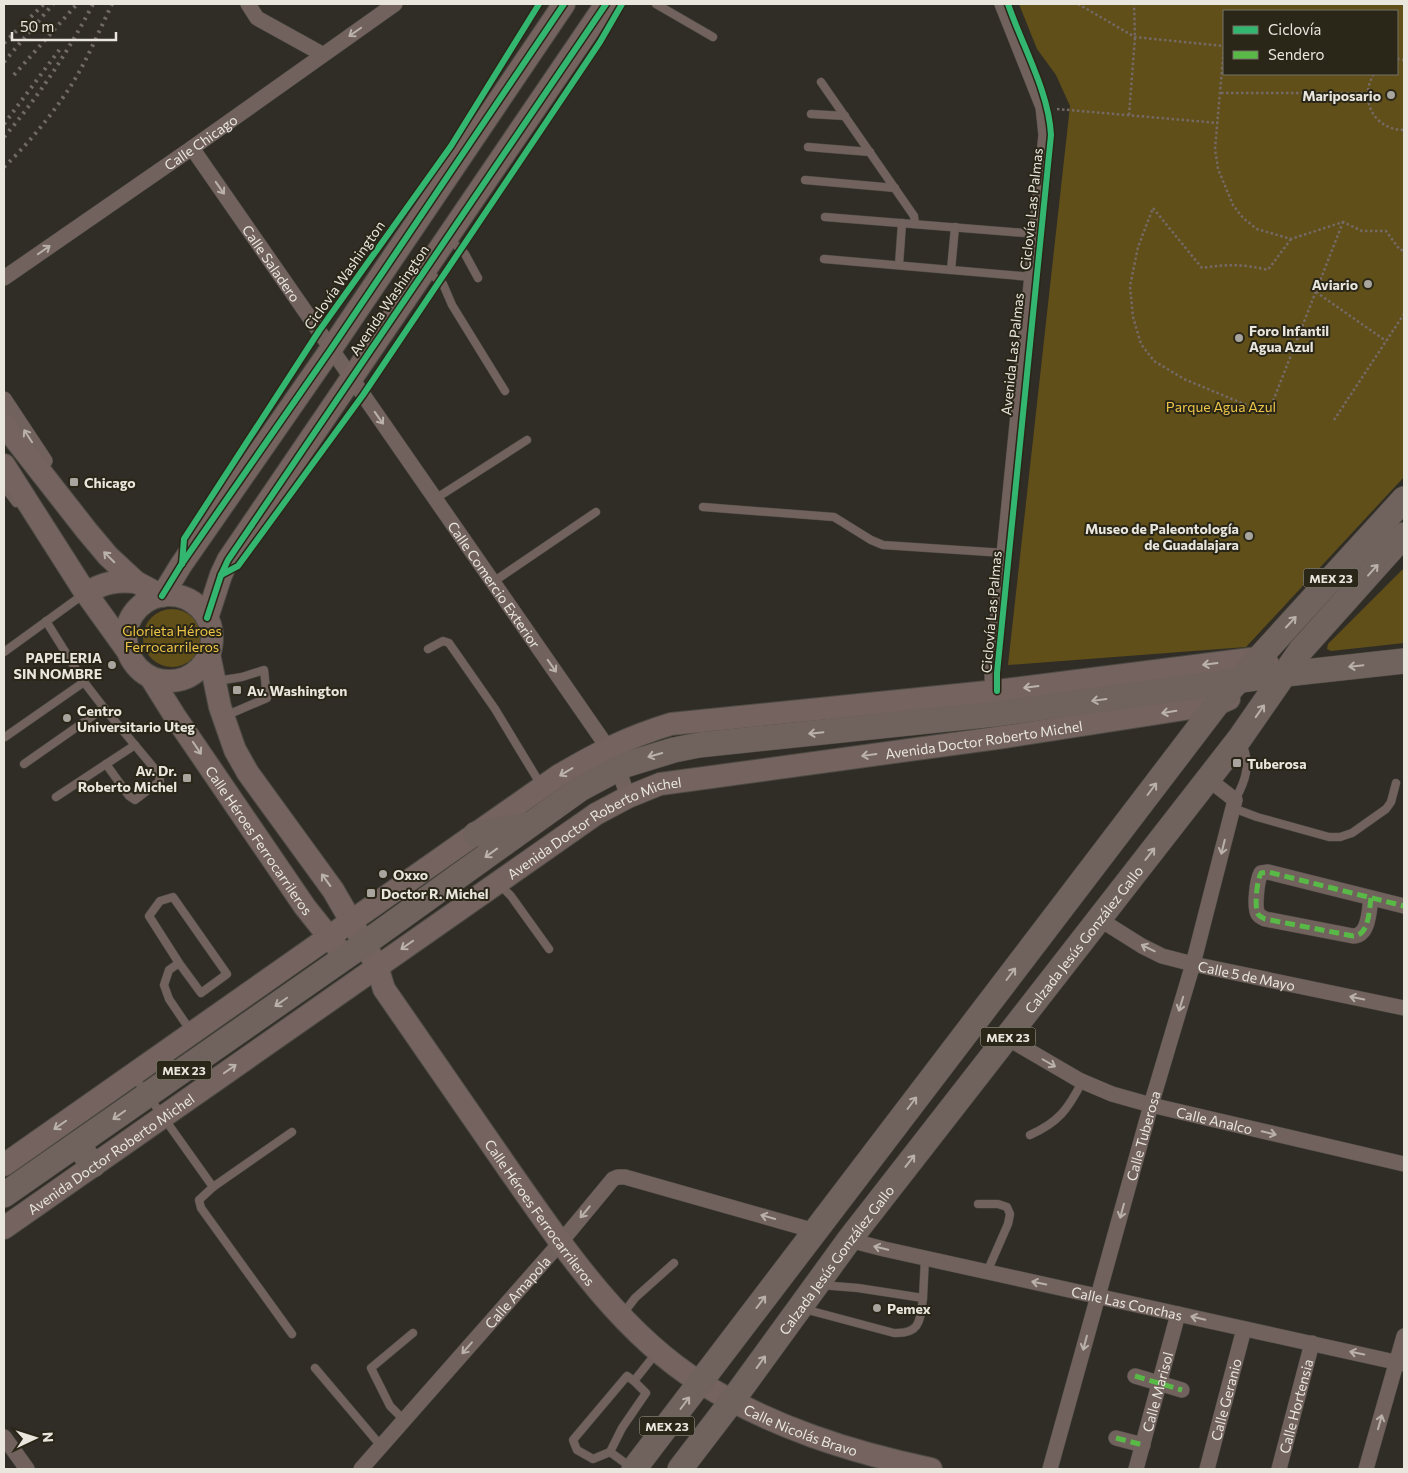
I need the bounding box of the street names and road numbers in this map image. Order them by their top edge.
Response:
street label: Calle Chicago [161,110,240,173]
street label: Ciclovía Las Palmas [1016,147,1046,271]
street label: Ciclovía Washington [300,217,388,333]
street label: Calle Saladero [239,221,304,305]
street label: Avenida Washington [346,242,432,358]
street label: Avenida Las Palmas [997,292,1027,416]
street label: Calle Comercio Exterior [445,518,545,651]
street label: Ciclovía Las Palmas [977,550,1005,674]
road number: MEX 23 [1304,568,1358,588]
street label: Avenida Doctor Roberto Michel [884,716,1084,762]
street label: Calle Héroes Ferrocarrileros [203,762,316,918]
street label: Avenida Doctor Roberto Michel [503,773,682,882]
street label: Calzada Jesús González Gallo [1021,862,1146,1016]
street label: Calle 5 de Mayo [1197,957,1297,994]
road number: MEX 23 [980,1028,1036,1046]
road number: MEX 23 [156,1060,212,1080]
street label: Avenida Doctor Roberto Michel [24,1089,197,1218]
street label: Calle Tuberosa [1122,1089,1163,1183]
street label: Calle Analco [1175,1103,1254,1137]
street label: Calle Héroes Ferrocarrileros [482,1136,599,1289]
street label: Calzada Jesús González Gallo [775,1182,897,1338]
street label: Calle Amapola [481,1252,553,1332]
street label: Calle Las Conchas [1070,1282,1184,1323]
street label: Calle Marisol [1138,1350,1176,1434]
street label: Calle Geranio [1206,1356,1244,1442]
street label: Calle Hortensia [1275,1357,1316,1455]
street label: Calle Nicolás Bravo [741,1400,860,1459]
road number: MEX 23 [640,1416,694,1435]

